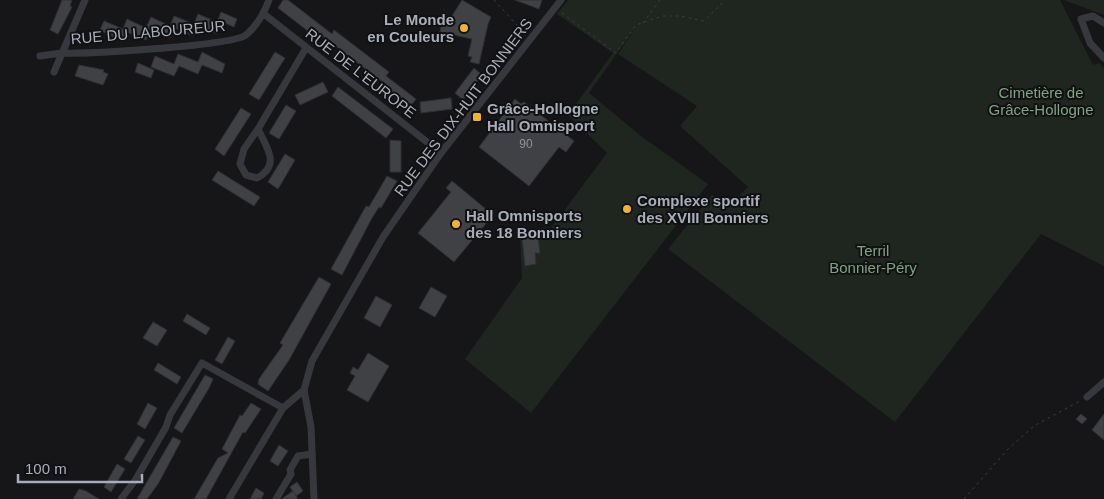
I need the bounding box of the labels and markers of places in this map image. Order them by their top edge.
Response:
place label: Le Monde en Couleurs [367,11,454,45]
marker: Le Monde en Couleurs [458,22,470,34]
place label: Grâce-Hollogne Hall Omnisport [487,100,599,134]
marker: Grâce-Hollogne Hall Omnisport [471,111,483,123]
place label: Complexe sportif des XVIII Bonniers [637,192,769,226]
marker: Complexe sportif des XVIII Bonniers [621,203,633,215]
place label: Hall Omnisports des 18 Bonniers [466,207,582,241]
marker: Hall Omnisports des 18 Bonniers [450,218,462,230]

